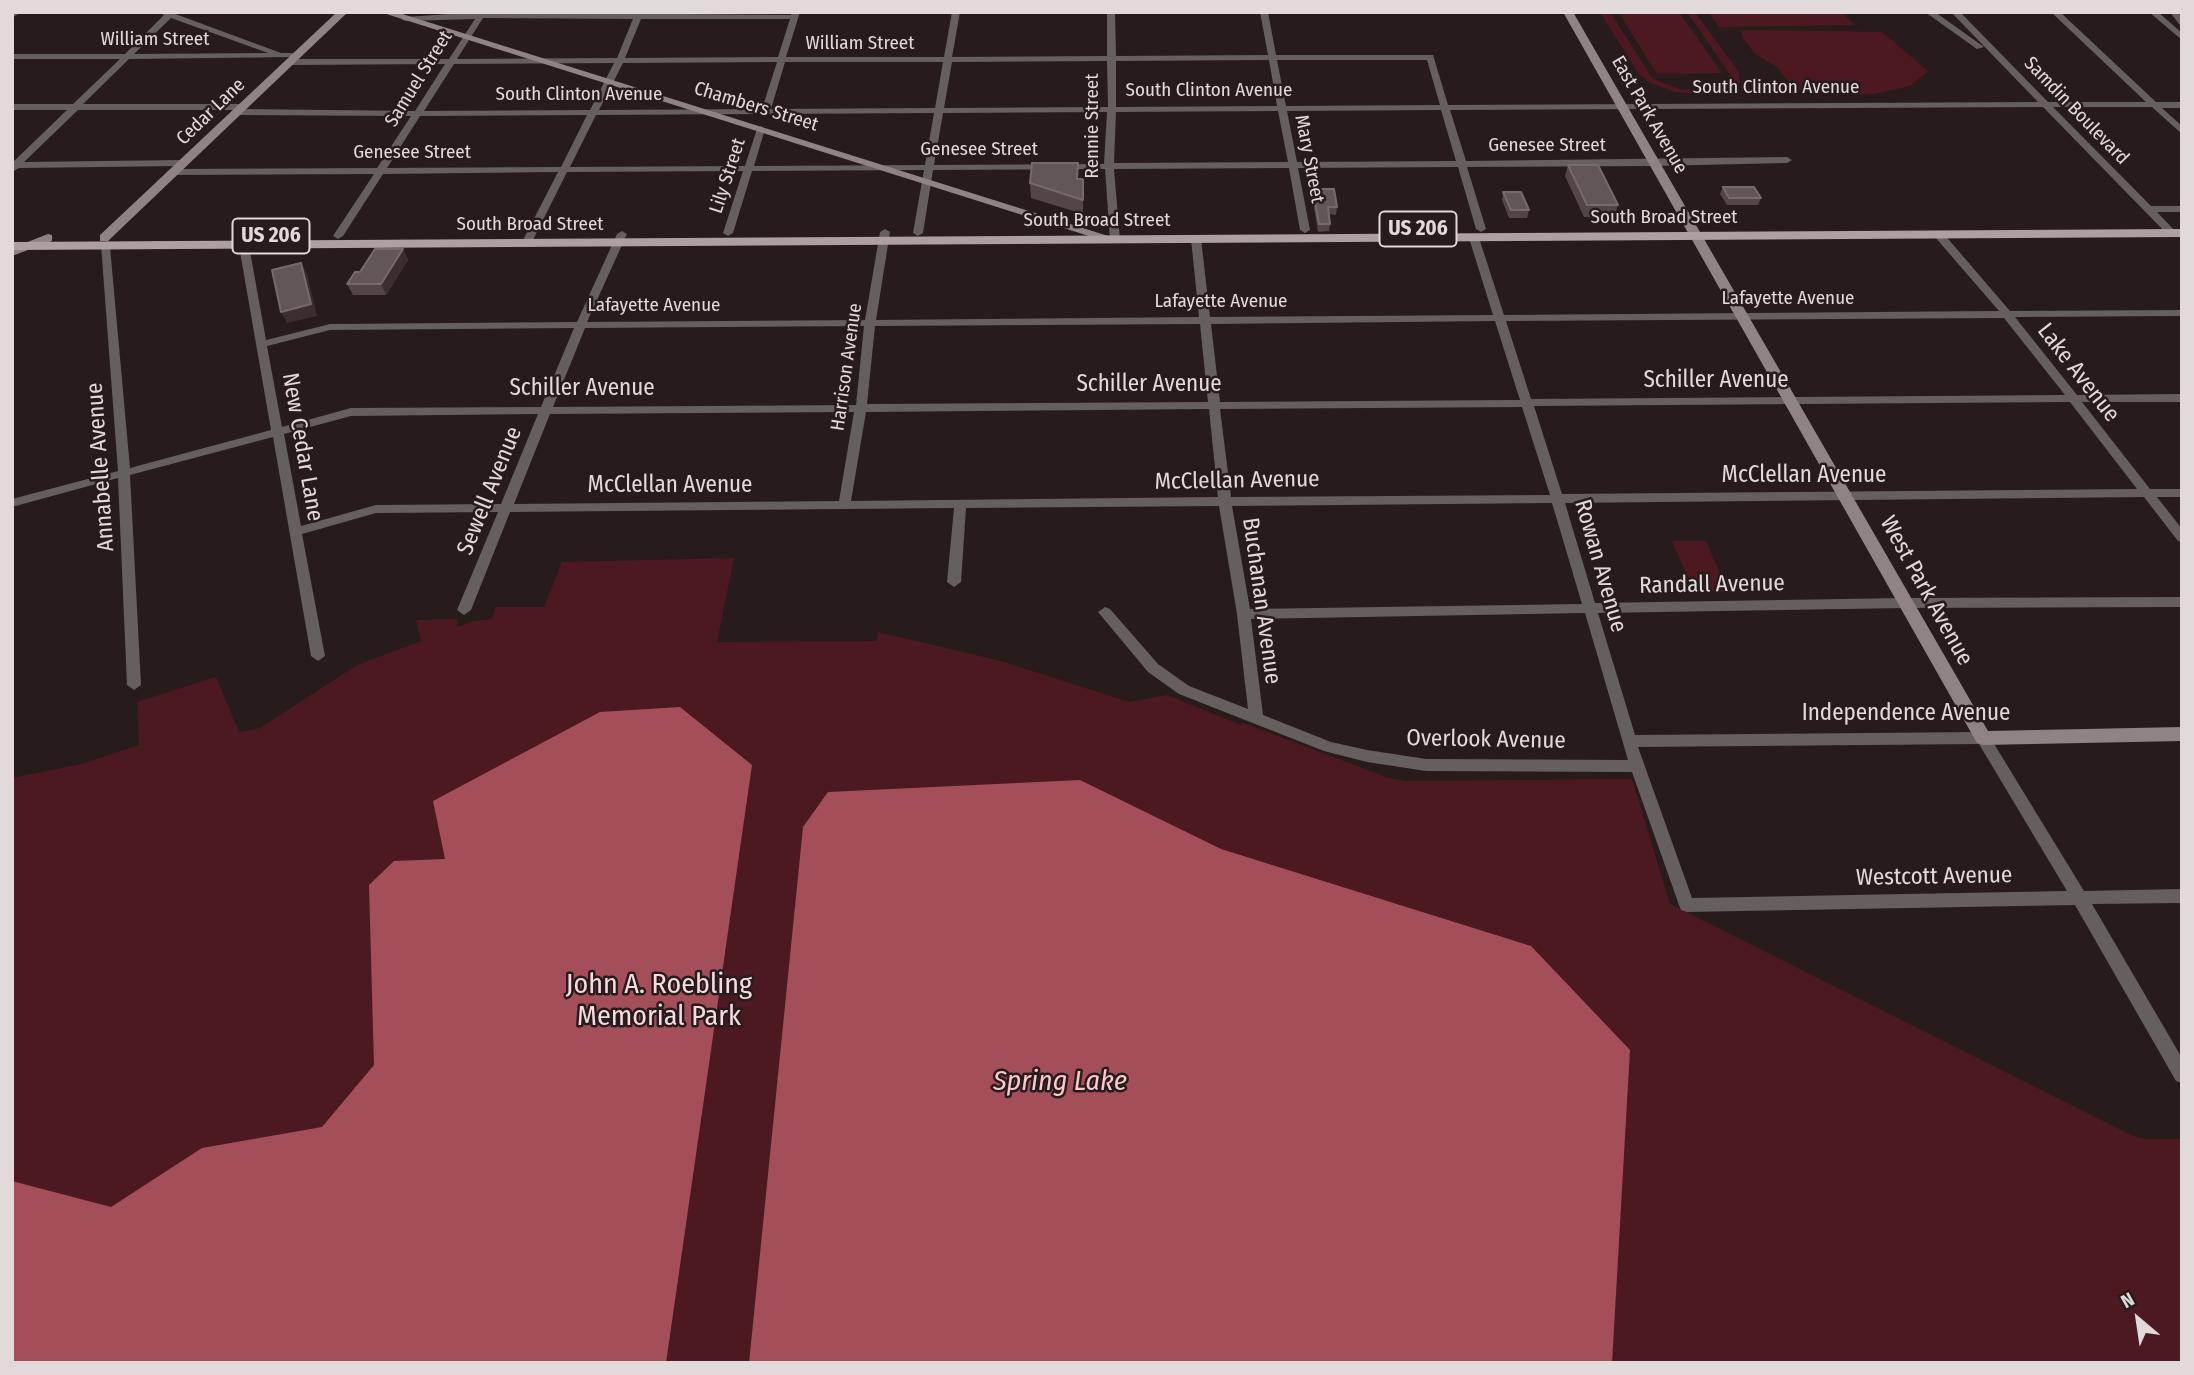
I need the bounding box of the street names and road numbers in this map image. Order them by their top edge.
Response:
street label: Samuel Street [380,27,458,131]
street label: William Street [101,29,209,51]
street label: William Street [806,33,914,55]
street label: East Park Avenue [1606,52,1692,178]
street label: Samdin Boulevard [2019,52,2133,170]
street label: Cedar Lane [172,74,250,150]
street label: Rennie Street [1082,74,1104,178]
street label: Chambers Street [691,77,821,137]
street label: South Clinton Avenue [1693,77,1859,99]
street label: South Clinton Avenue [1126,80,1292,102]
street label: South Clinton Avenue [496,84,662,106]
street label: Mary Street [1289,113,1329,205]
street label: Genesee Street [1488,135,1606,157]
street label: Lily Street [705,136,751,216]
street label: Genesee Street [920,139,1038,161]
street label: Genesee Street [353,142,471,164]
street label: South Broad Street [1590,207,1738,229]
street label: South Broad Street [1023,210,1171,232]
road number: US 206 [1380,212,1456,246]
street label: South Broad Street [456,214,604,236]
road number: US 206 [232,218,310,254]
street label: Lafayette Avenue [1722,288,1854,310]
street label: Lafayette Avenue [1155,291,1287,313]
street label: Lafayette Avenue [588,295,720,317]
street label: Harrison Avenue [827,302,867,432]
street label: Lake Avenue [2031,318,2125,428]
street label: Schiller Avenue [1643,367,1789,395]
street label: New Cedar Lane [275,371,329,523]
street label: Schiller Avenue [1076,371,1222,399]
street label: Schiller Avenue [509,375,655,403]
street label: Annabelle Avenue [81,382,121,552]
street label: Sewell Avenue [452,423,528,559]
street label: McClellan Avenue [1722,462,1886,490]
street label: McClellan Avenue [1154,466,1320,496]
street label: McClellan Avenue [588,472,752,500]
street label: Rowan Avenue [1568,496,1632,636]
street label: West Park Avenue [1874,512,1978,670]
street label: Buchanan Avenue [1236,516,1286,686]
street label: Randall Avenue [1639,570,1785,600]
street label: Independence Avenue [1802,700,2010,728]
street label: Overlook Avenue [1406,725,1566,755]
street label: Westcott Avenue [1856,862,2012,892]

